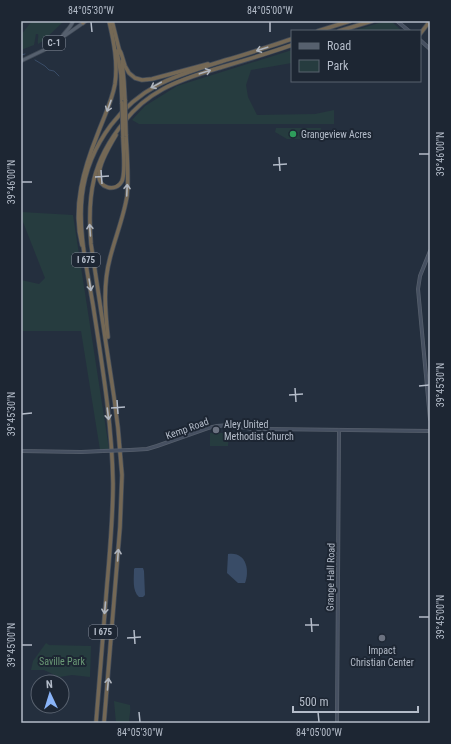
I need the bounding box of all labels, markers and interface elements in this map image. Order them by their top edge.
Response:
text: 84°05'30"W [68,5,114,16]
text: 84°05'00"W [247,5,293,16]
legend [291,30,421,82]
road number: C-1 [43,36,65,50]
text: Road [327,39,351,53]
one-way arrow [256,46,269,53]
text: Park [327,59,349,73]
one-way arrow [198,68,211,75]
one-way arrow [150,82,162,90]
one-way arrow [104,100,112,112]
marker: Grangeview Acres [288,129,298,139]
place label: Grangeview Acres [301,129,372,140]
text: 39°46'00"N [435,132,446,176]
text: 39°46'00"N [6,160,17,204]
one-way arrow [123,184,130,197]
one-way arrow [87,224,94,237]
road number: I 675 [72,253,100,267]
one-way arrow [86,278,94,291]
text: 39°45'30"N [435,363,446,407]
text: 39°45'30"N [6,392,17,436]
one-way arrow [104,407,112,420]
street label: Kemp Road [164,416,210,441]
place label: Aley United Methodist Church [224,419,294,442]
marker: Aley United Methodist Church [211,425,221,435]
street label: Grange Hall Road [324,543,337,611]
one-way arrow [115,549,122,562]
text: 39°45'00"N [435,595,446,639]
one-way arrow [102,601,109,614]
text: 39°45'00"N [6,623,17,667]
road number: I 675 [89,625,117,639]
marker: Impact Christian Center [377,633,387,643]
place label: Impact Christian Center [350,645,414,668]
park label: Saville Park [39,656,85,667]
north arrow [30,674,70,714]
text: N [46,678,53,691]
one-way arrow [104,678,111,691]
scale bar [293,688,418,714]
text: 500 m [299,695,329,709]
text: 84°05'30"W [117,727,163,738]
text: 84°05'00"W [296,727,342,738]

